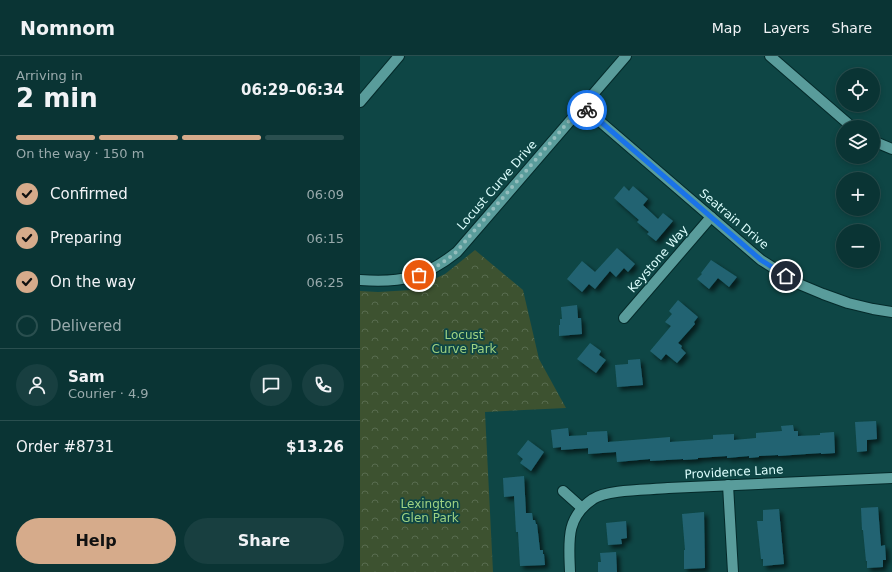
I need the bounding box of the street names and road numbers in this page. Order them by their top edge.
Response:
street label: Locust Curve Drive [454,137,540,233]
street label: Seatrain Drive [697,186,771,252]
street label: Keystone Way [625,223,691,295]
street label: Providence Lane [684,462,784,482]

